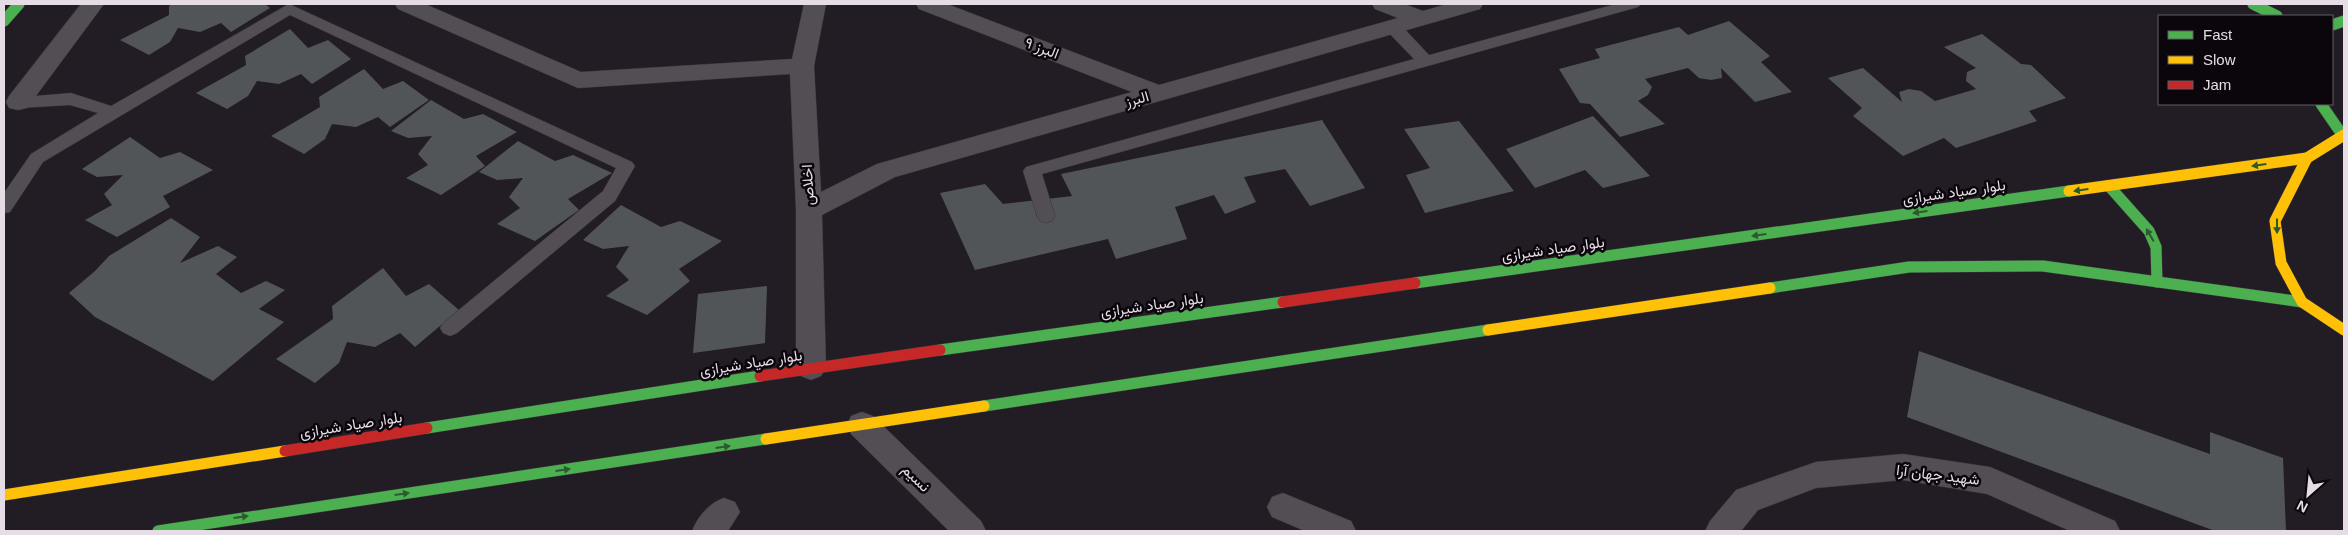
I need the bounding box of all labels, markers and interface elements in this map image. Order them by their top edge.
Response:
legend [2158,15,2333,105]
text: Fast [2203,26,2233,43]
street label: البرز ۹ [1022,33,1062,63]
text: Slow [2203,51,2236,68]
text: Jam [2203,76,2231,93]
street label: البرز [1122,87,1151,111]
one-way arrow [2251,161,2267,169]
street label: اخلاص [798,164,819,206]
street label: بلوار صیاد شیرازی [1901,176,2007,209]
one-way arrow [2072,186,2088,194]
one-way arrow [1911,209,1927,217]
one-way arrow [2273,218,2281,234]
one-way arrow [2145,228,2154,241]
one-way arrow [1750,231,1766,239]
street label: بلوار صیاد شیرازی [1500,233,1606,266]
street label: بلوار صیاد شیرازی [1099,289,1205,322]
street label: بلوار صیاد شیرازی [698,346,804,381]
street label: بلوار صیاد شیرازی [298,408,404,443]
one-way arrow [716,442,732,450]
street label: نسیم [898,460,934,496]
street label: شهید جهان آرا [1895,461,1981,489]
one-way arrow [555,466,571,474]
north arrow [2283,470,2333,520]
one-way arrow [394,489,410,497]
text: N [2294,497,2310,516]
one-way arrow [233,513,249,521]

